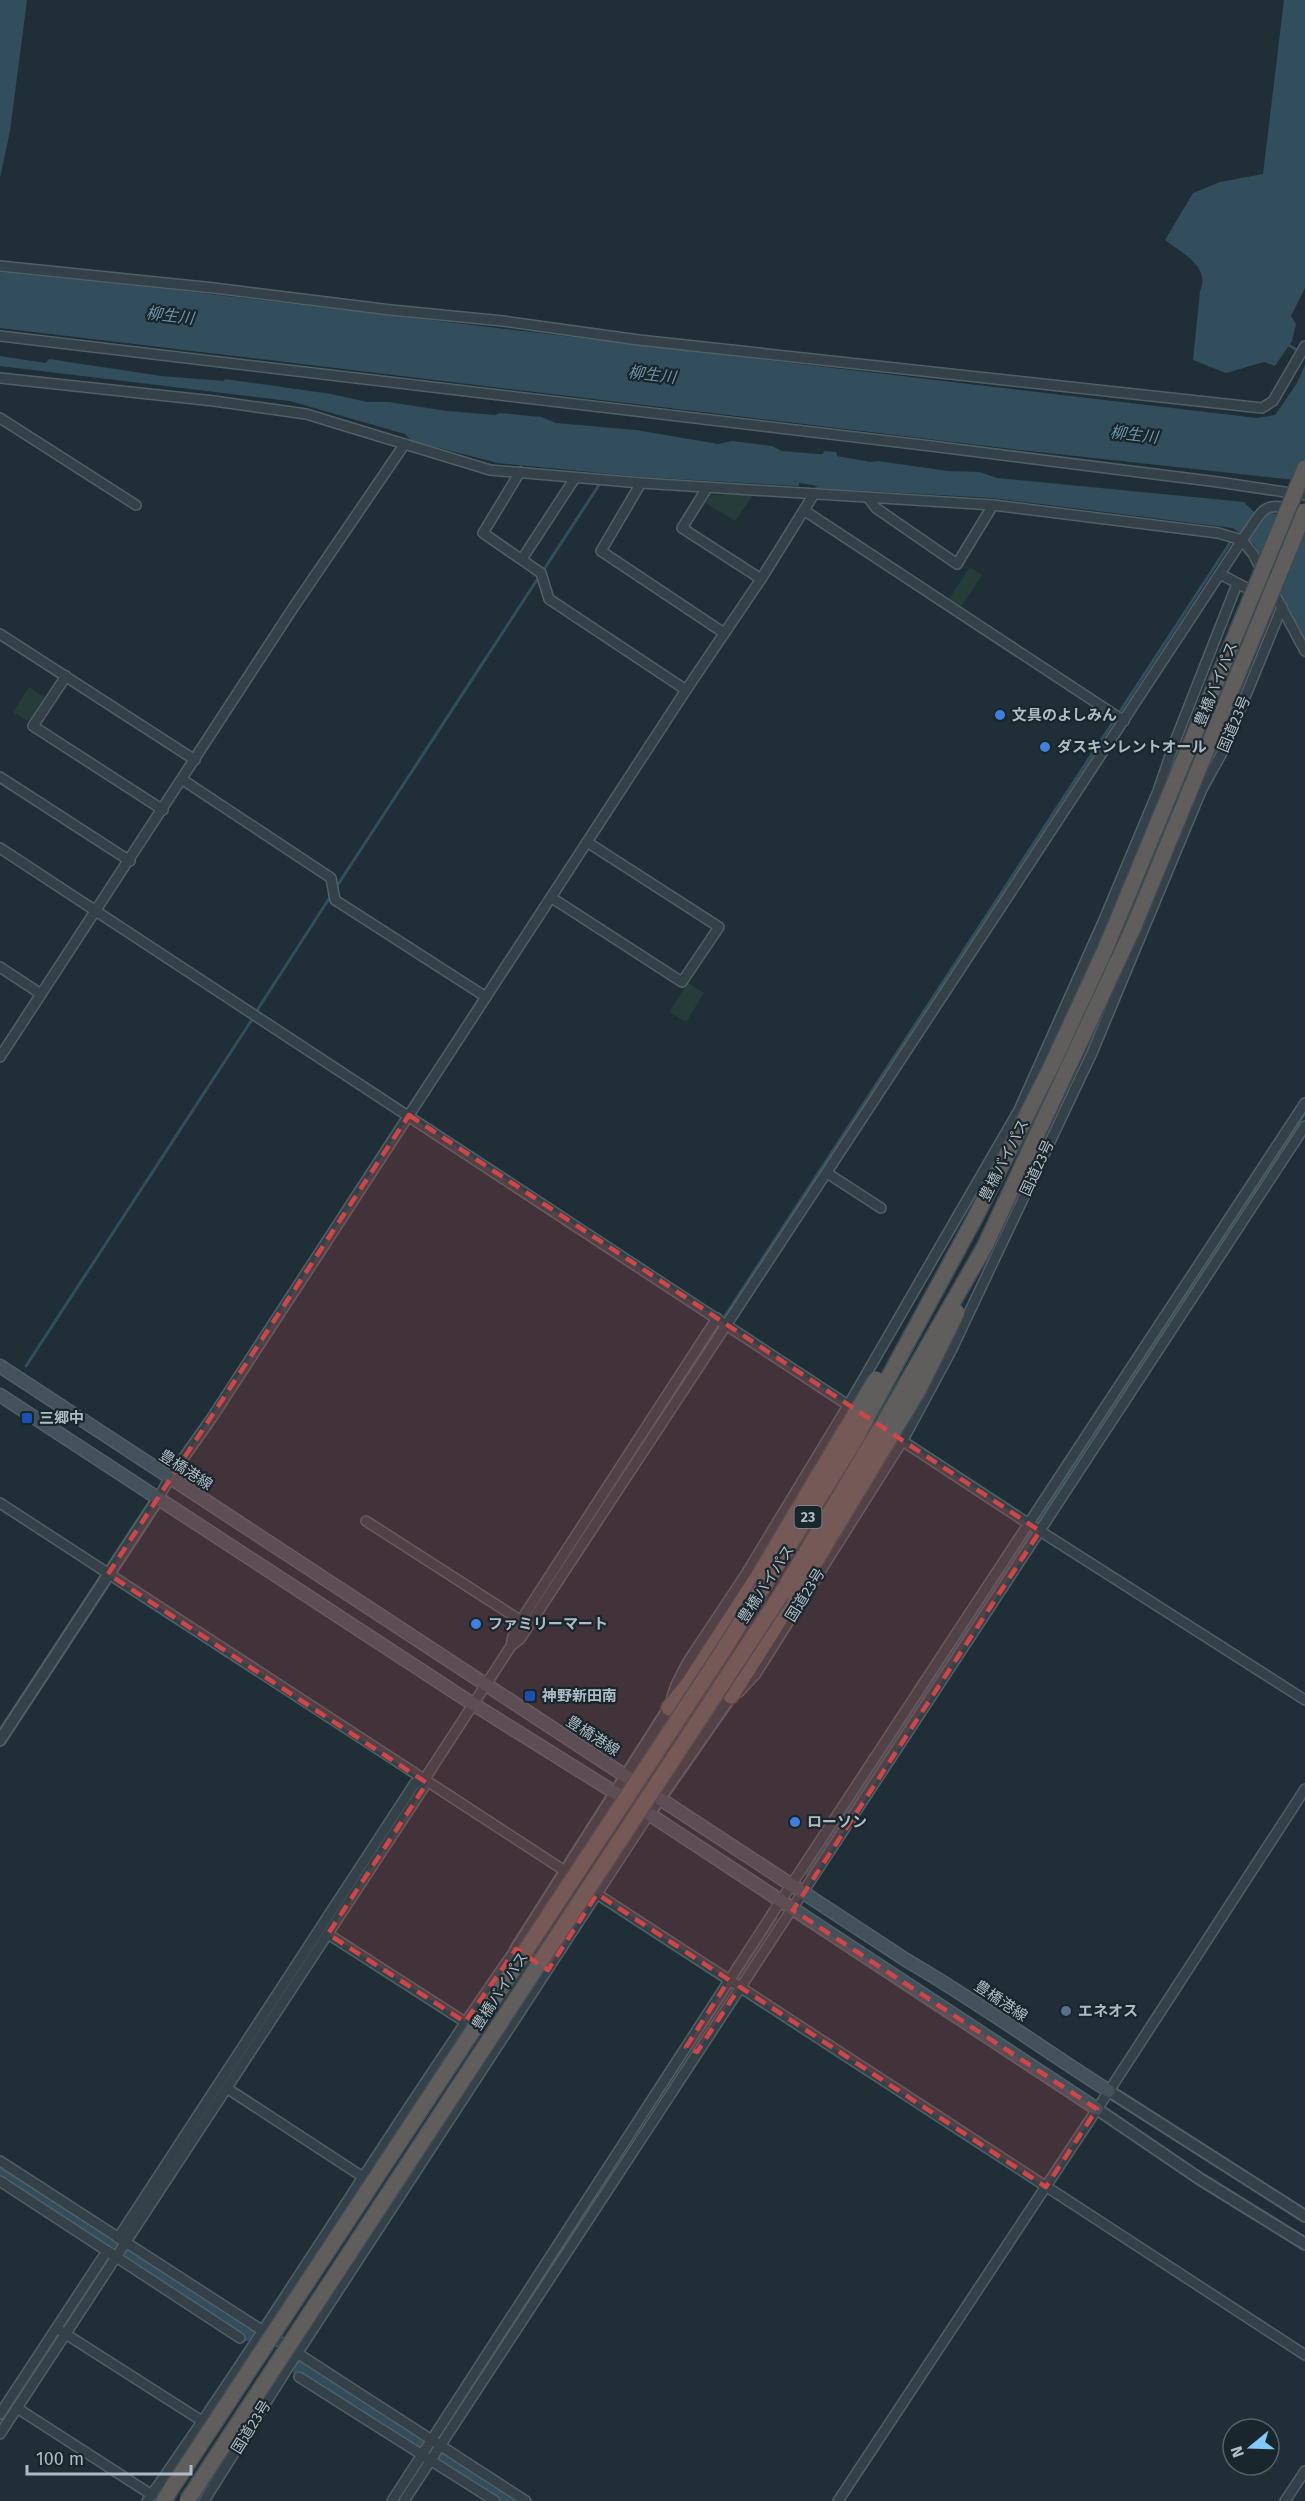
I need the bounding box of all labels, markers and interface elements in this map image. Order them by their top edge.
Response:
water label: 柳生川 [145,303,197,328]
water label: 柳生川 [627,362,679,387]
water label: 柳生川 [1109,422,1161,447]
street label: 豊橋バイパス [1191,639,1241,729]
street label: 国道23号 [1214,693,1254,755]
place label: 文具のよしみん [1012,706,1117,724]
marker: 文具のよしみん [993,708,1007,722]
place label: ダスキンレントオール [1057,738,1207,756]
marker: ダスキンレントオール [1038,740,1052,754]
street label: 豊橋バイパス [976,1116,1032,1204]
street label: 国道23号 [1016,1137,1058,1199]
place label: 三郷中 [39,1409,84,1427]
marker: 三郷中 [20,1411,34,1425]
street label: 豊橋港線 [156,1446,216,1494]
road number: 23 [794,1506,822,1528]
street label: 豊橋バイパス [734,1541,798,1627]
street label: 国道23号 [782,1565,828,1625]
place label: ファミリーマート [488,1615,608,1633]
marker: ファミリーマート [469,1617,483,1631]
place label: 神野新田南 [541,1687,617,1705]
marker: 神野新田南 [523,1689,537,1703]
street label: 豊橋港線 [563,1712,623,1760]
place label: ローソン [807,1813,867,1831]
marker: ローソン [788,1815,802,1829]
street label: 豊橋バイパス [468,1948,532,2034]
street label: 豊橋港線 [971,1977,1031,2025]
place label: エネオス [1078,2002,1138,2020]
marker: エネオス [1059,2004,1073,2018]
street label: 国道23号 [228,2397,274,2457]
north arrow [1221,2417,1281,2477]
scale bar [27,2438,190,2476]
text: N [1227,2444,1248,2460]
text: 100 m [36,2448,84,2470]

